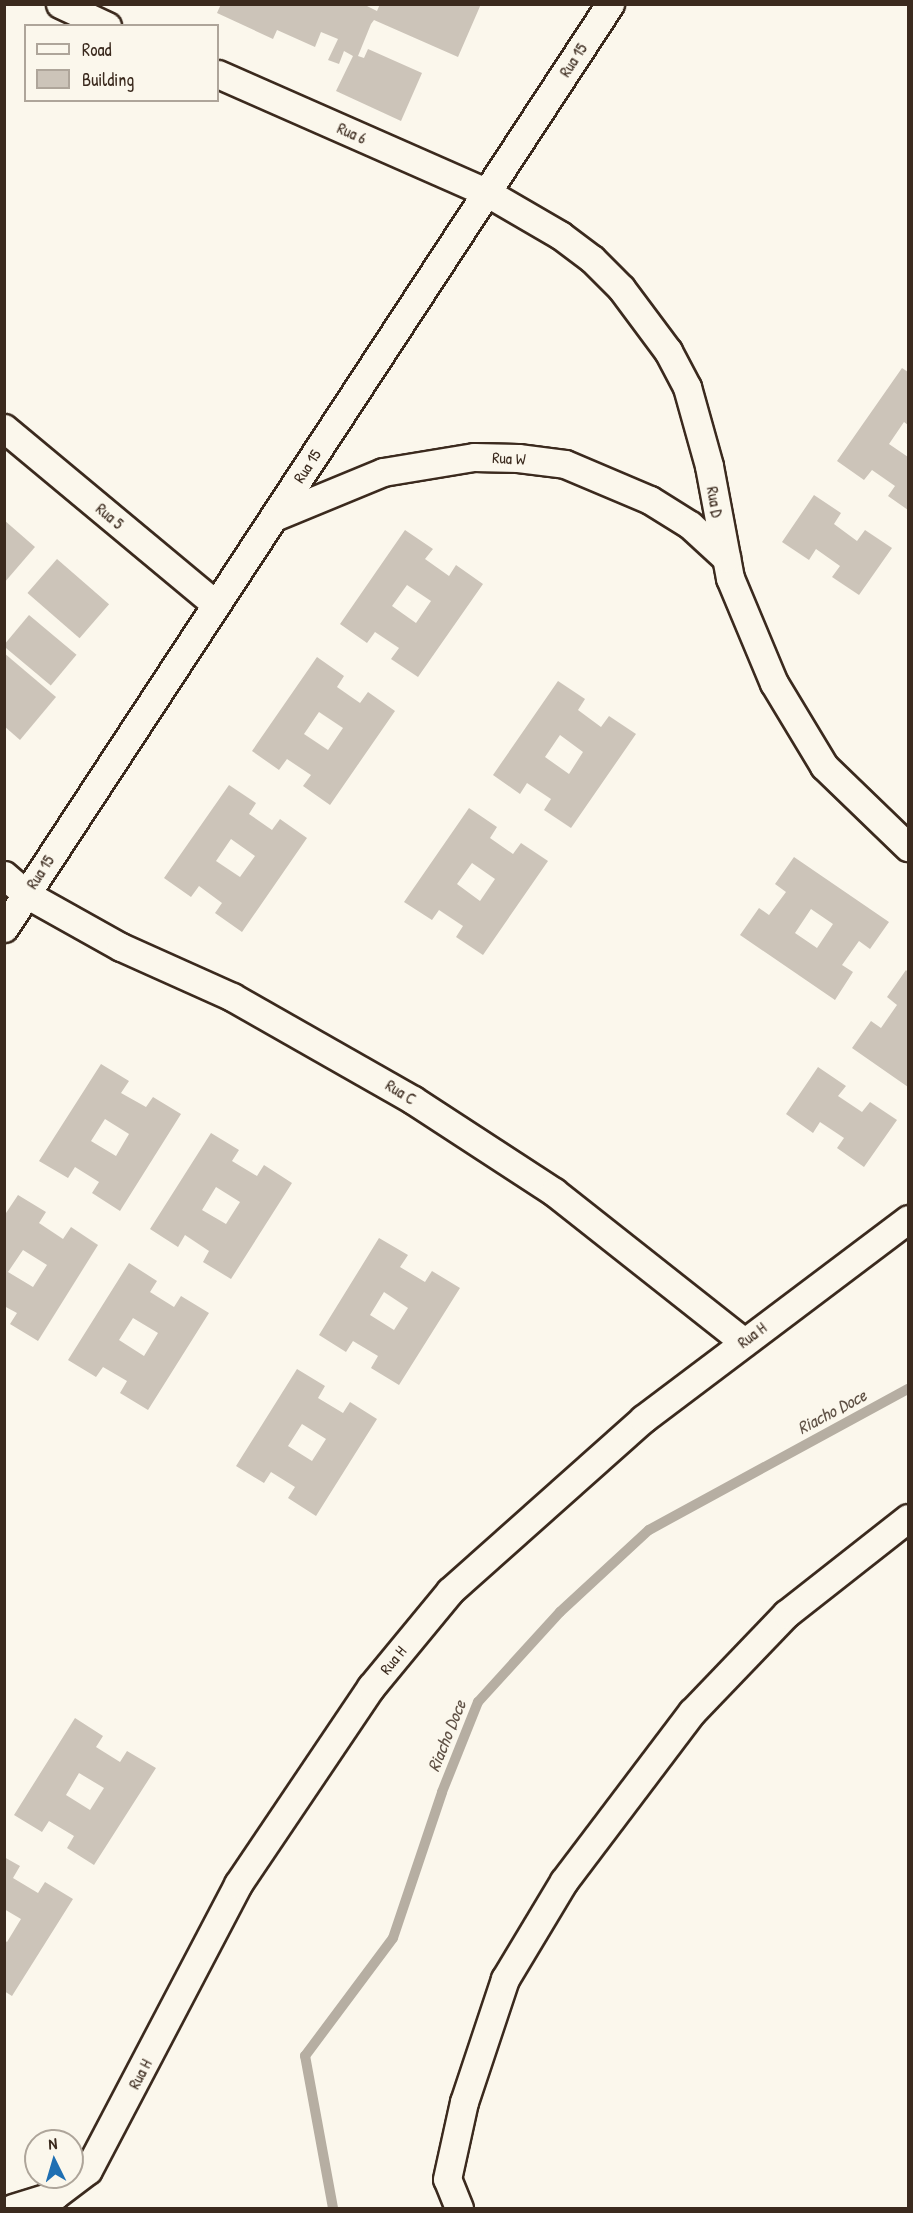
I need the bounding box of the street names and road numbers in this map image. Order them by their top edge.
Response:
street label: Rua 15 [555,40,591,80]
street label: Rua 6 [334,118,370,148]
street label: Rua 15 [289,446,325,486]
street label: Rua W [492,448,526,468]
street label: Rua D [703,485,727,519]
street label: Rua 5 [92,499,128,533]
street label: Rua 15 [22,852,58,892]
street label: Rua C [382,1075,420,1109]
street label: Rua H [734,1318,770,1352]
street label: Rua H [376,1642,410,1678]
street label: Rua H [124,2056,156,2092]

